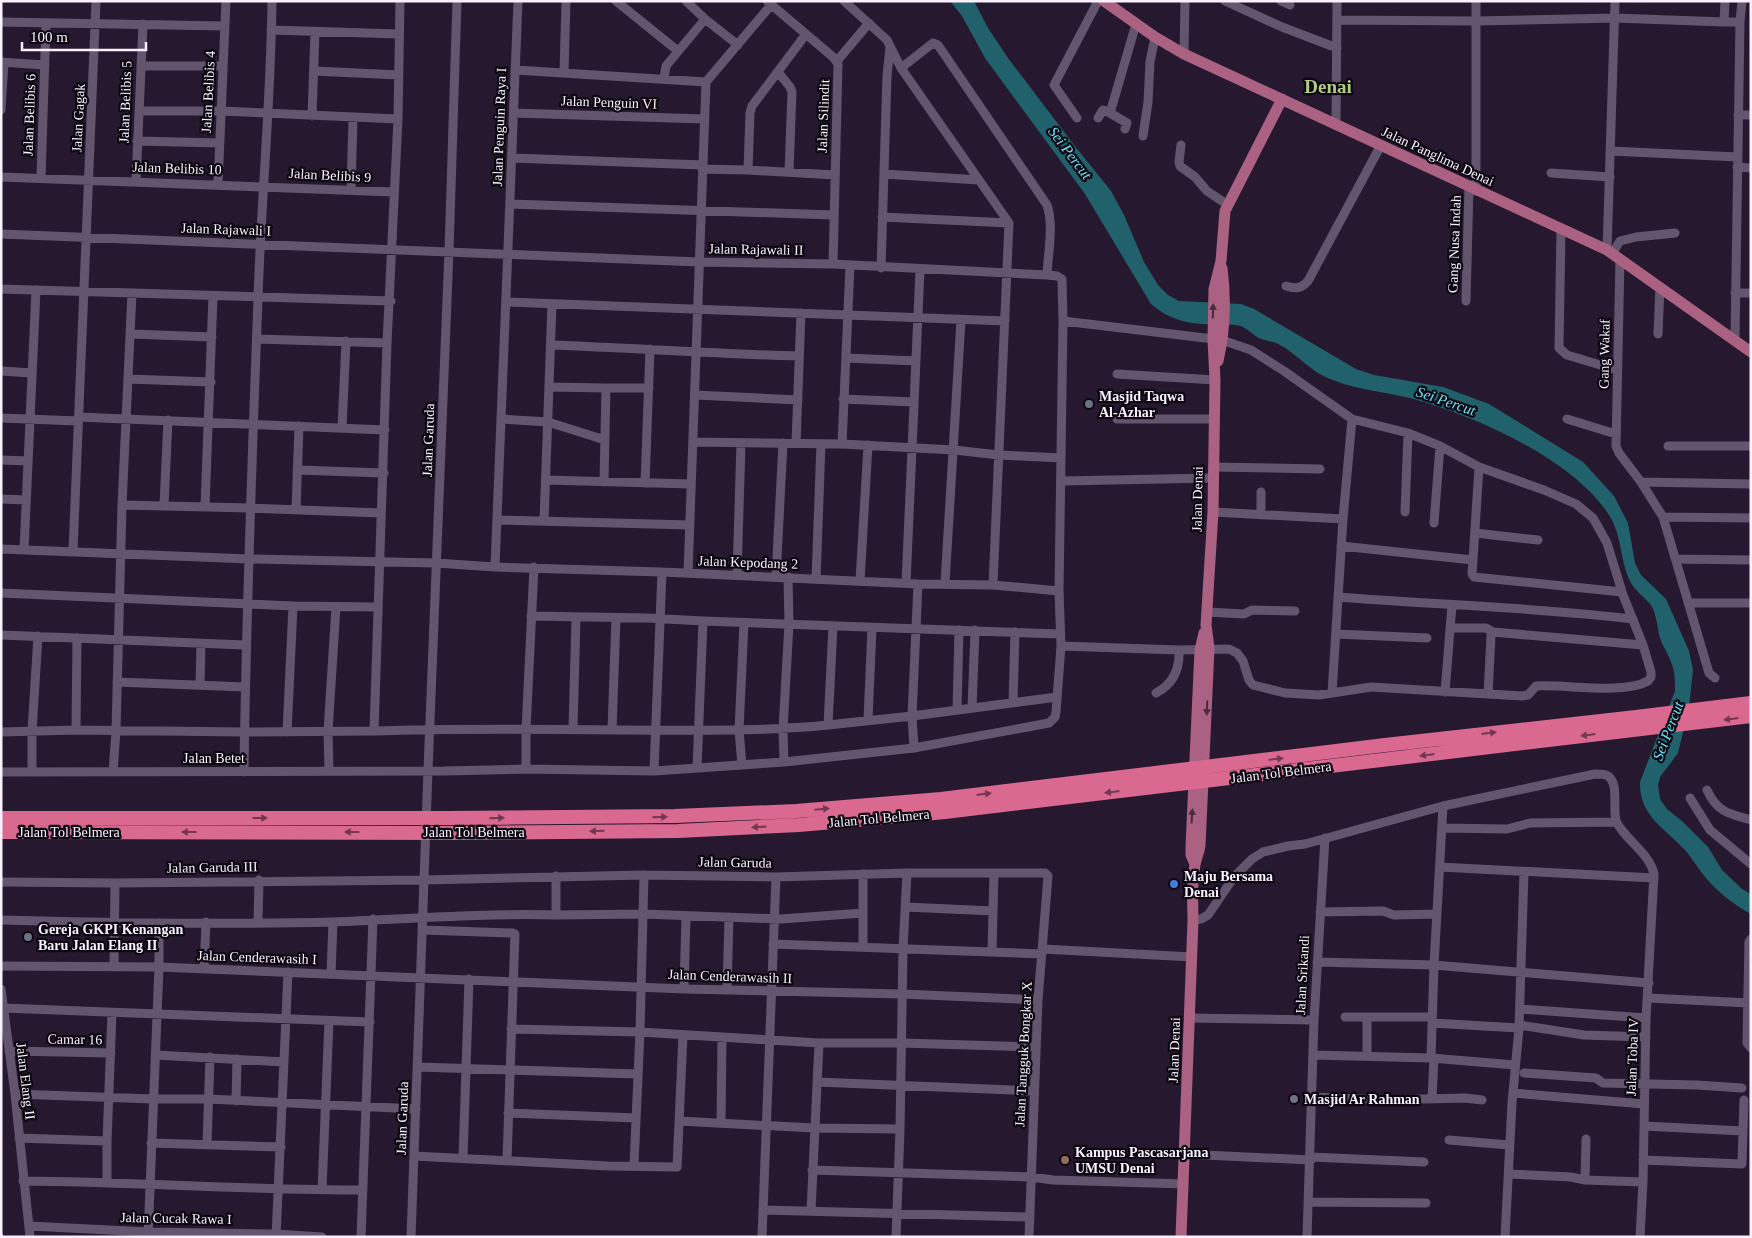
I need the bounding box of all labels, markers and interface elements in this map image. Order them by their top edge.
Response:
scale bar [22,20,146,52]
text: 100 m [30,29,68,45]
street label: Jalan Belibis 4 [199,50,218,134]
street label: Jalan Belibis 5 [117,61,134,143]
street label: Jalan Penguin Raya I [490,67,509,187]
street label: Jalan Belibis 6 [21,74,38,156]
district label: Denai [1304,76,1352,97]
street label: Jalan Silindit [815,79,832,153]
street label: Jalan Gagak [69,83,88,153]
street label: Jalan Penguin VI [561,93,658,112]
water label: Sei Percut [1045,124,1095,183]
street label: Jalan Panglima Denai [1379,124,1496,189]
street label: Jalan Belibis 10 [132,159,222,178]
street label: Jalan Belibis 9 [288,166,372,185]
street label: Gang Nusa Indah [1445,195,1464,293]
street label: Jalan Rajawali I [181,220,272,239]
street label: Jalan Rajawali II [708,241,804,258]
one-way arrow [1210,302,1218,318]
street label: Gang Wakaf [1596,319,1613,389]
water label: Sei Percut [1414,383,1478,419]
place label: Masjid Taqwa Al-Azhar [1099,389,1184,420]
marker: Masjid Taqwa Al-Azhar [1083,398,1095,410]
street label: Jalan Garuda [420,402,437,477]
street label: Jalan Denai [1189,466,1206,532]
street label: Jalan Kepodang 2 [698,553,798,572]
water label: Sei Percut [1650,699,1687,763]
one-way arrow [1203,700,1211,716]
one-way arrow [1722,715,1738,723]
one-way arrow [1482,729,1498,737]
one-way arrow [1580,731,1596,739]
street label: Jalan Betet [183,751,245,766]
one-way arrow [1419,751,1435,759]
one-way arrow [1268,755,1284,763]
street label: Jalan Tol Belmera [1230,759,1333,786]
one-way arrow [1104,788,1120,796]
one-way arrow [976,790,992,798]
one-way arrow [814,805,830,813]
street label: Jalan Tol Belmera [828,807,931,830]
one-way arrow [1189,808,1197,824]
one-way arrow [652,812,668,820]
one-way arrow [252,814,268,822]
one-way arrow [489,814,505,822]
one-way arrow [751,823,767,831]
street label: Jalan Tol Belmera [18,825,120,840]
street label: Jalan Tol Belmera [423,825,525,840]
one-way arrow [181,828,197,836]
one-way arrow [343,828,359,836]
one-way arrow [589,828,605,836]
street label: Jalan Garuda [698,854,773,871]
street label: Jalan Garuda III [166,859,258,876]
place label: Maju Bersama Denai [1184,869,1273,900]
marker: Maju Bersama Denai [1168,878,1180,890]
place label: Gereja GKPI Kenangan Baru Jalan Elang II [38,922,183,953]
marker: Gereja GKPI Kenangan Baru Jalan Elang II [22,931,34,943]
street label: Jalan Srikandi [1293,935,1312,1015]
street label: Jalan Cenderawasih I [197,948,317,967]
street label: Jalan Cenderawasih II [668,967,793,986]
street label: Jalan Tangguk Bongkar X [1012,981,1035,1127]
street label: Jalan Denai [1166,1017,1183,1083]
street label: Jalan Toba IV [1624,1018,1641,1096]
street label: Camar 16 [47,1032,103,1047]
street label: Jalan Elang II [13,1042,38,1121]
street label: Jalan Garuda [394,1080,411,1155]
place label: Masjid Ar Rahman [1304,1092,1420,1107]
marker: Masjid Ar Rahman [1288,1093,1300,1105]
place label: Kampus Pascasarjana UMSU Denai [1075,1145,1208,1176]
marker: Kampus Pascasarjana UMSU Denai [1059,1154,1071,1166]
street label: Jalan Cucak Rawa I [120,1210,232,1227]

